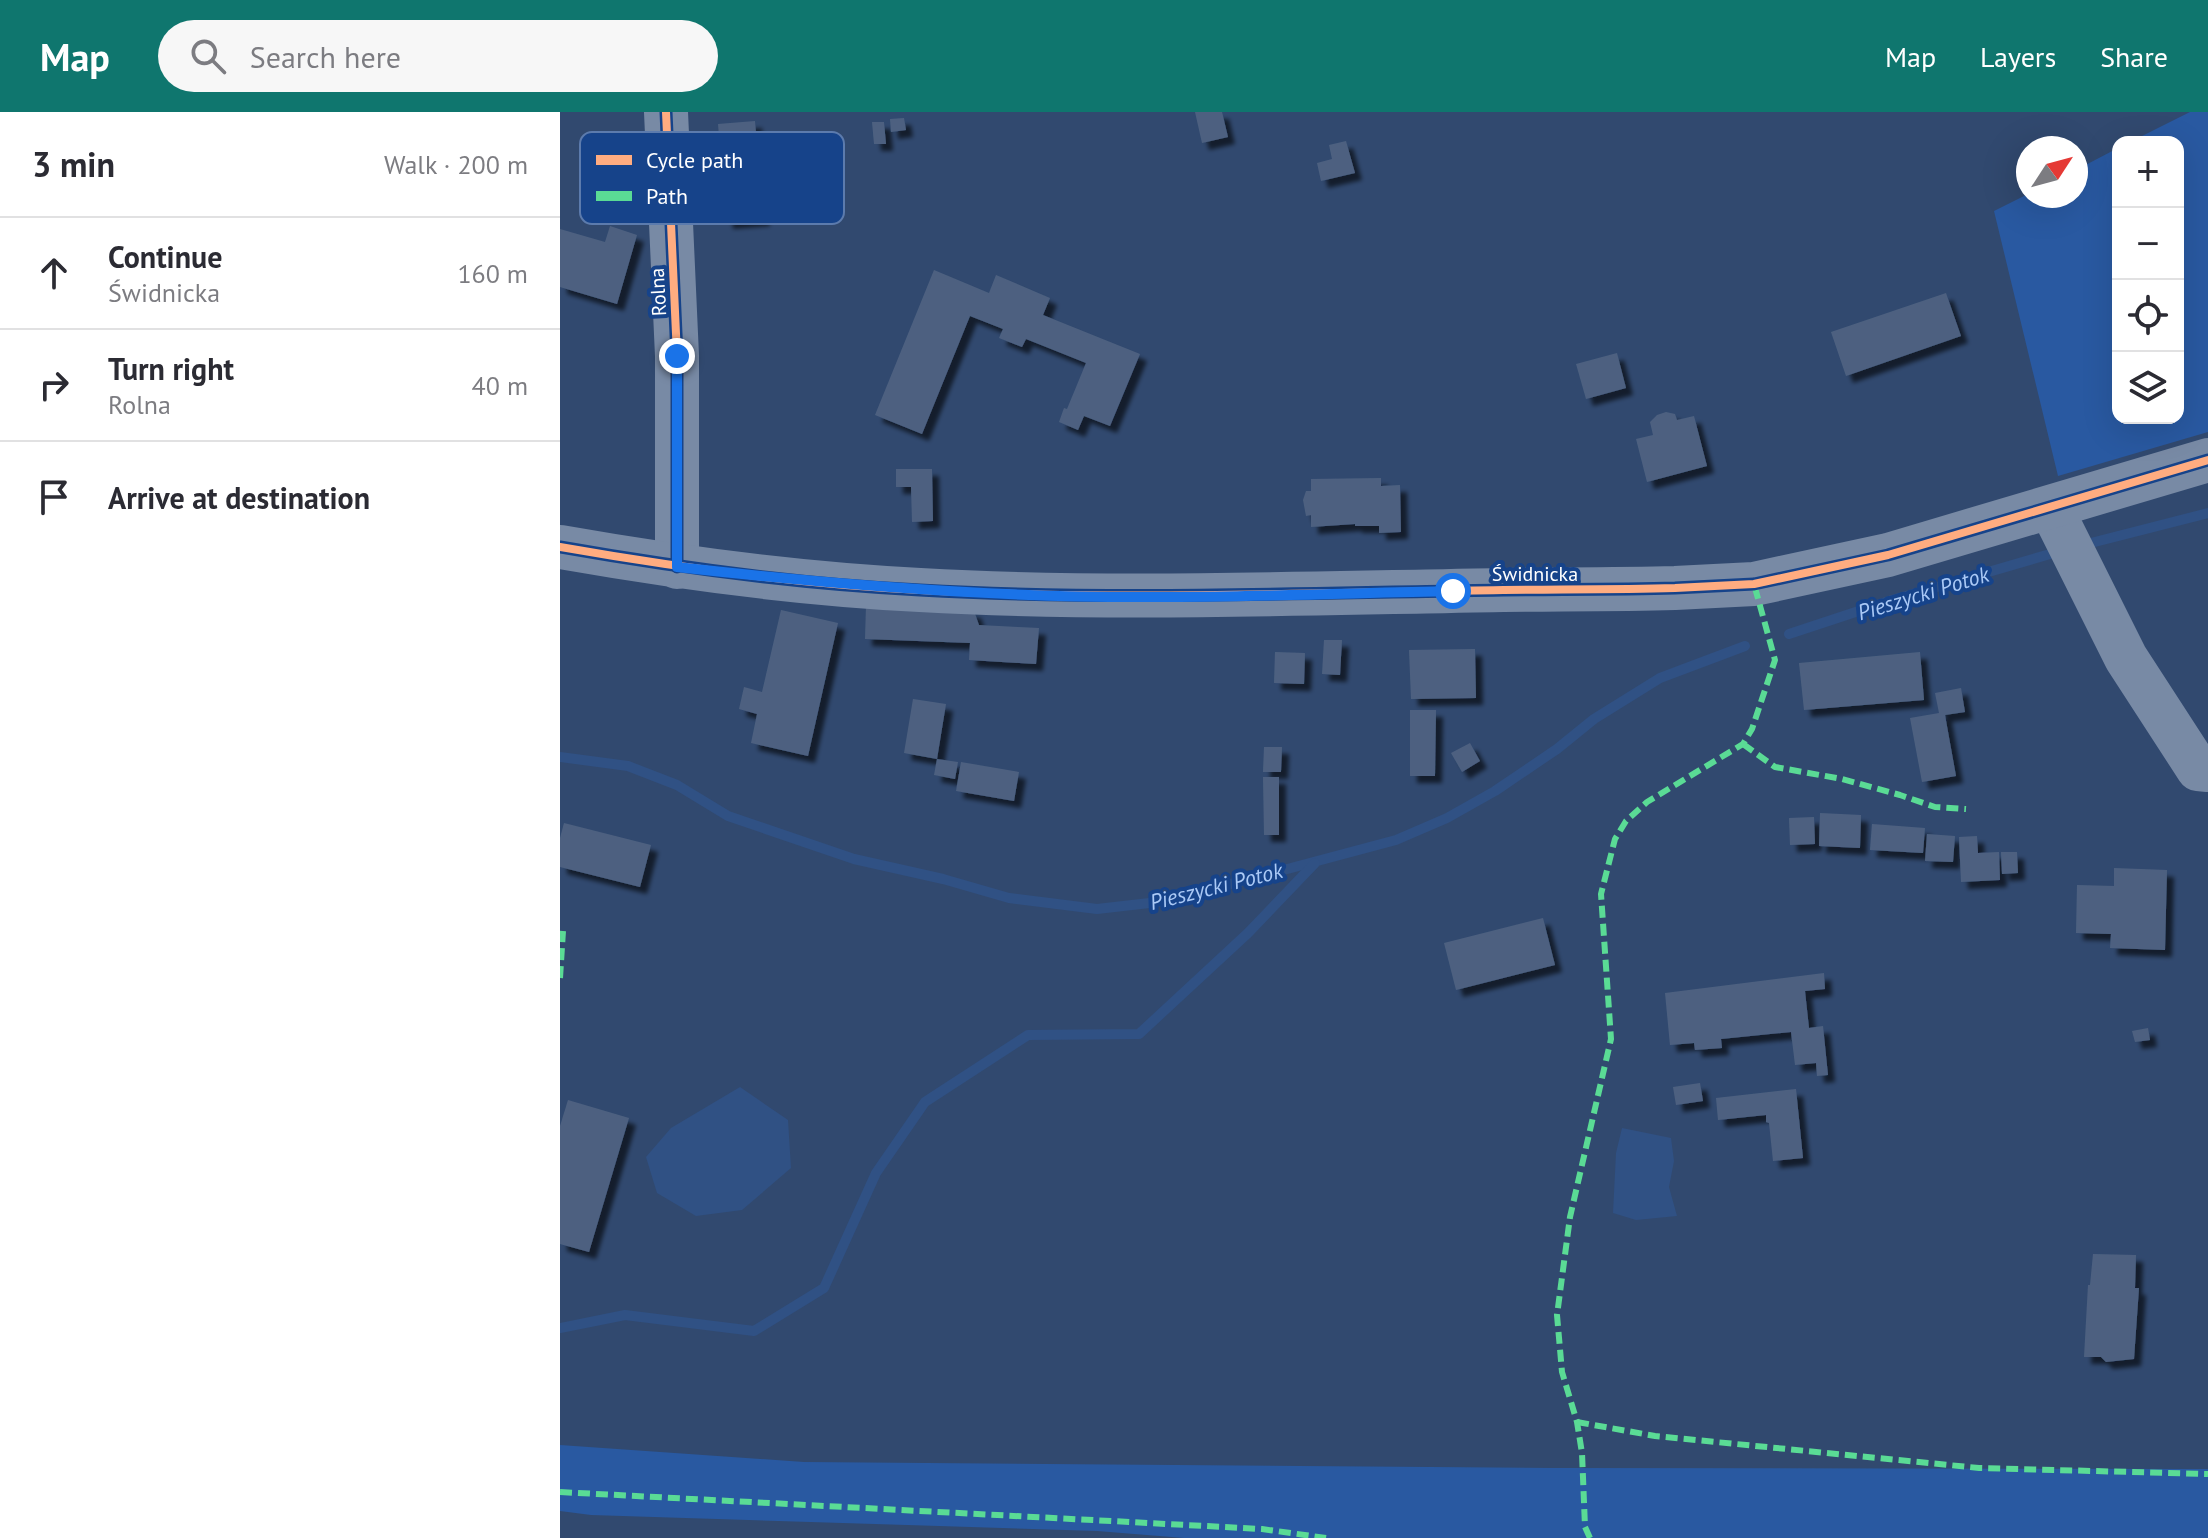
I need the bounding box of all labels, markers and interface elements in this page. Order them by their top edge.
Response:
search box [158,20,718,92]
text: Map [40,32,110,81]
icon: search [186,34,230,78]
text: Search here [250,37,401,76]
text: Map [1885,38,1936,75]
text: Layers [1980,38,2056,75]
text: Share [2100,38,2168,75]
legend [580,132,844,224]
north arrow [2016,136,2088,208]
map controls [2112,136,2184,424]
button: + [2112,136,2184,208]
text: 3 min [32,142,115,186]
text: Cycle path [646,146,743,174]
text: Walk · 200 m [384,148,528,181]
text: Path [646,182,688,210]
button: − [2112,208,2184,280]
text: Continue [108,237,222,276]
icon: ahead [32,251,76,295]
text: 160 m [457,257,528,290]
street label: Rolna [644,267,672,317]
text: Świdnicka [108,276,220,309]
button: locate [2112,280,2184,352]
route end [659,338,695,374]
text: Turn right [108,349,234,388]
button: layers [2112,352,2184,424]
icon: right [32,363,76,407]
text: 40 m [472,369,528,402]
text: Rolna [108,388,171,421]
icon: arrive [32,475,76,519]
text: Arrive at destination [108,478,370,517]
water label: Pieszycki Potok [1854,559,1993,626]
street label: Świdnicka [1492,561,1578,587]
route start [1435,573,1471,609]
water label: Pieszycki Potok [1147,856,1287,916]

